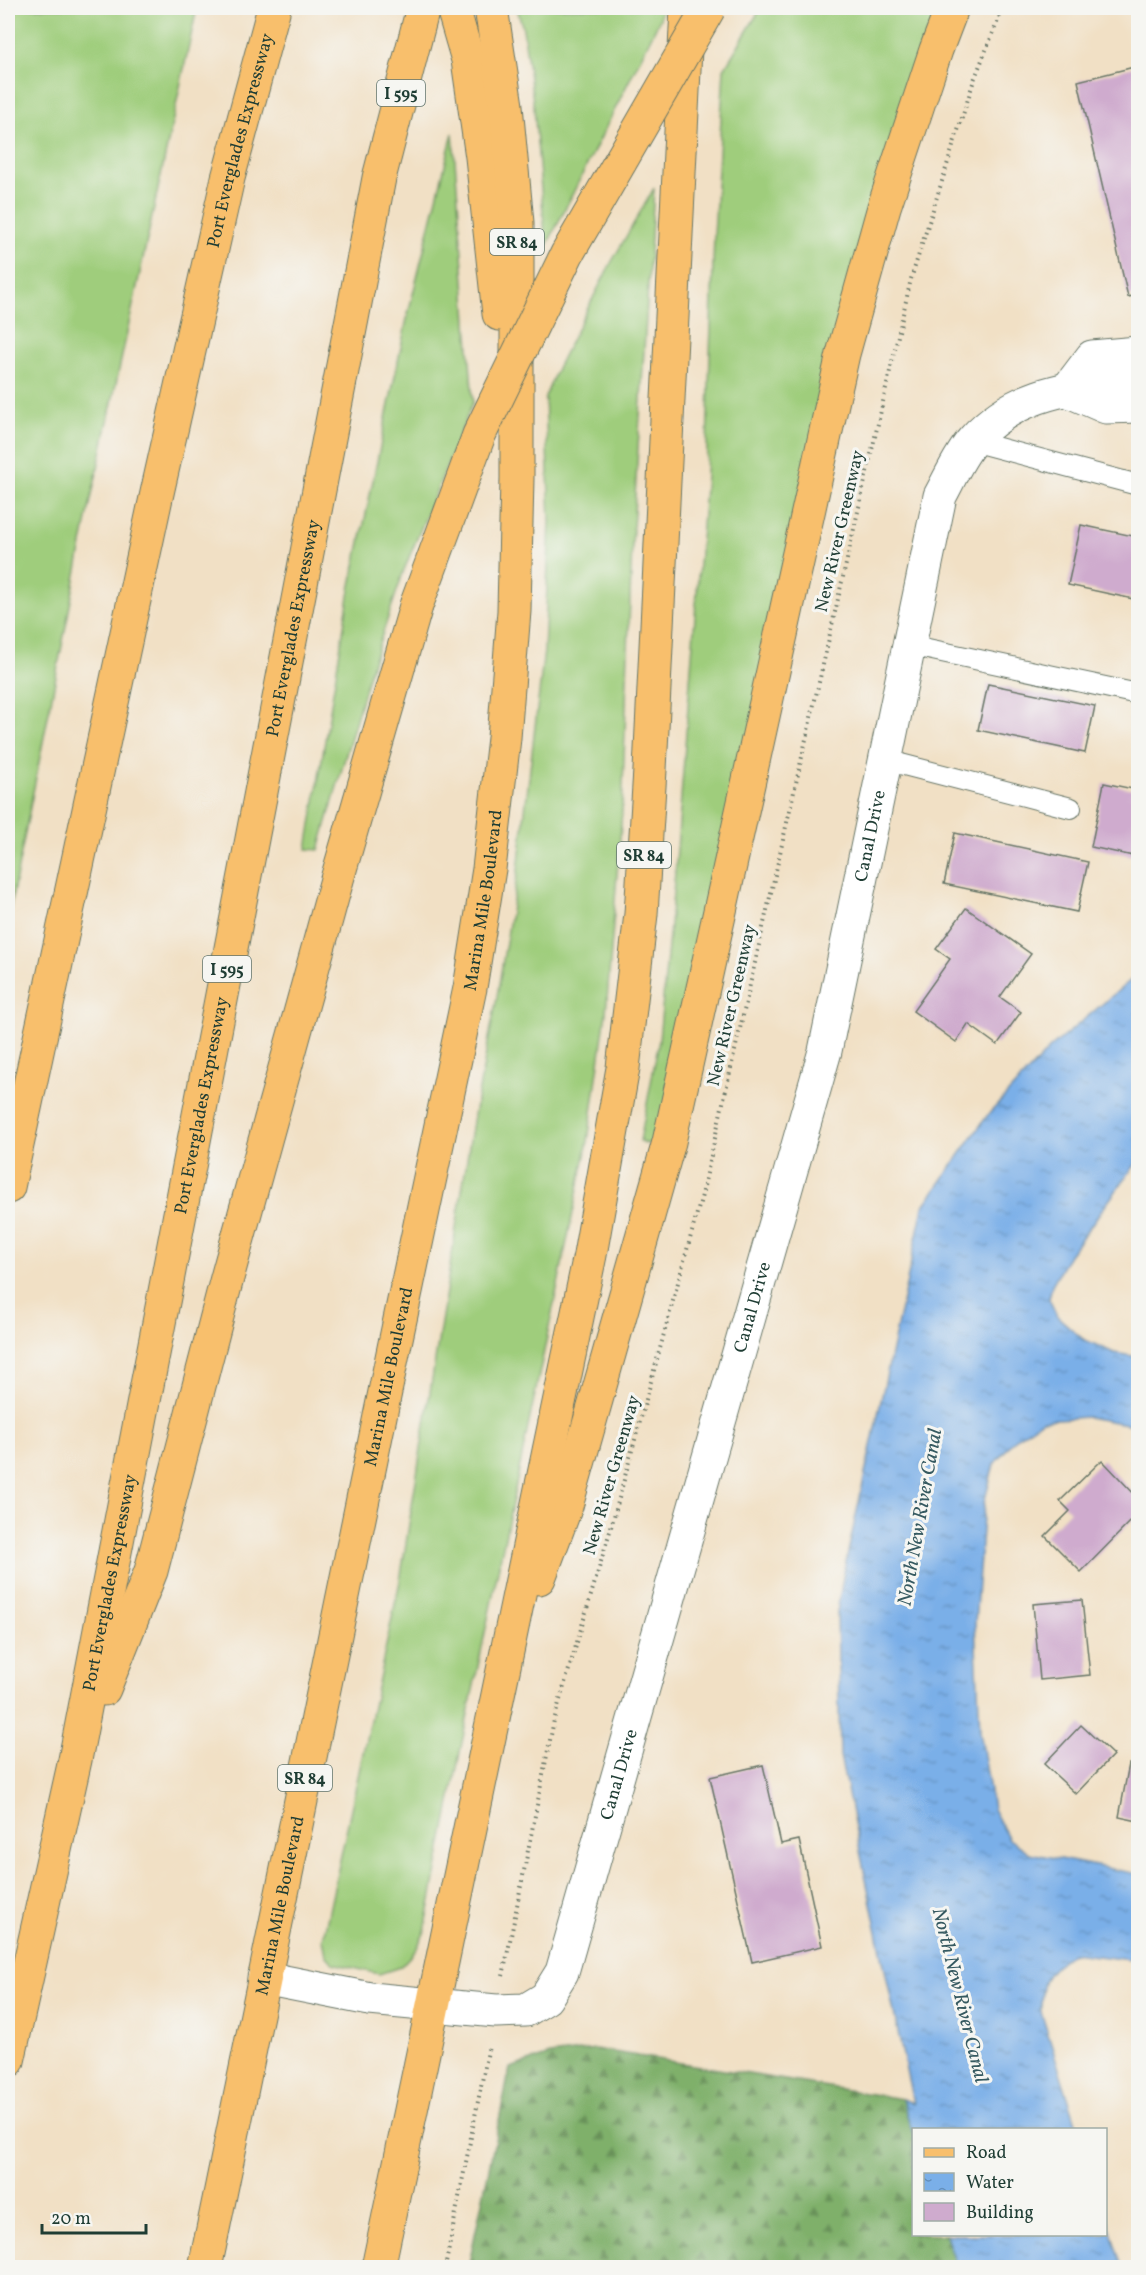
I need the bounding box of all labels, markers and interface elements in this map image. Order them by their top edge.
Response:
street label: Port Everglades Expressway [202,30,281,250]
road number: I 595 [377,80,425,106]
road number: SR 84 [490,229,544,255]
street label: New River Greenway [810,448,871,615]
street label: Port Everglades Expressway [261,517,327,739]
street label: Canal Drive [849,788,893,884]
street label: Marina Mile Boulevard [459,808,510,993]
road number: SR 84 [617,842,671,868]
street label: New River Greenway [702,922,763,1089]
road number: I 595 [203,956,251,982]
street label: Port Everglades Expressway [169,995,235,1216]
street label: Canal Drive [728,1259,778,1356]
street label: Marina Mile Boulevard [359,1285,421,1469]
street label: New River Greenway [578,1392,647,1558]
water label: North New River Canal [892,1426,950,1608]
street label: Port Everglades Expressway [77,1472,144,1694]
street label: Canal Drive [595,1726,645,1823]
road number: SR 84 [278,1765,332,1791]
street label: Marina Mile Boulevard [250,1814,312,1998]
water label: North New River Canal [924,1905,994,2086]
legend [912,2128,1107,2236]
text: Road [966,2141,1007,2166]
text: Water [966,2171,1014,2196]
scale bar [42,2197,146,2235]
text: Building [966,2201,1034,2226]
text: 20 m [51,2207,91,2232]

